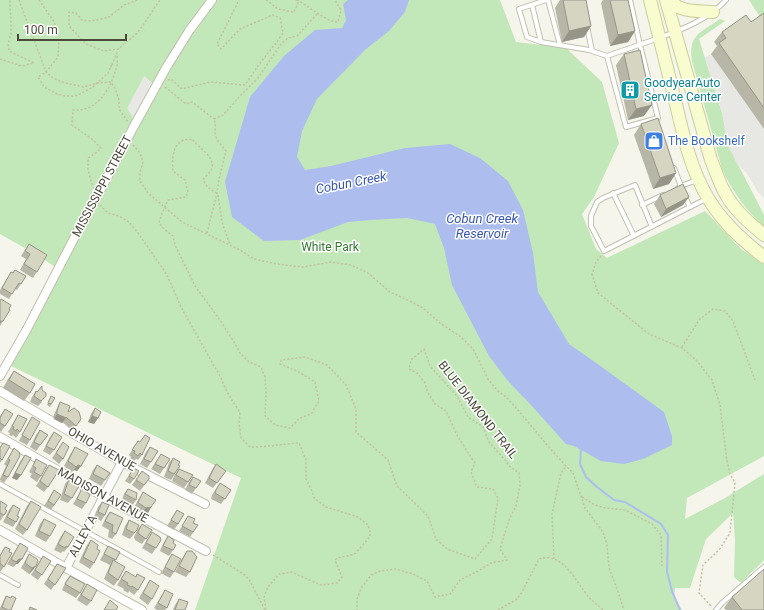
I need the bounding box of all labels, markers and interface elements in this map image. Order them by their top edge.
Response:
scale bar [18,16,126,42]
text: 100 m [24,23,58,37]
place label: GoodyearAuto Service Center [644,76,721,104]
building icon: GoodyearAuto Service Center [619,79,641,101]
shop icon: The Bookshelf [643,130,665,152]
street label: MISSISSIPPI STREET [69,133,135,239]
place label: The Bookshelf [668,134,745,148]
water label: Cobun Creek [314,168,388,197]
water label: Cobun Creek Reservoir [446,211,518,241]
park label: White Park [301,240,360,254]
street label: BLUE DIAMOND TRAIL [435,358,521,462]
street label: OHIO AVENUE [65,424,139,474]
street label: MADISON AVENUE [55,464,151,526]
street label: ALLEY A [66,512,100,559]

